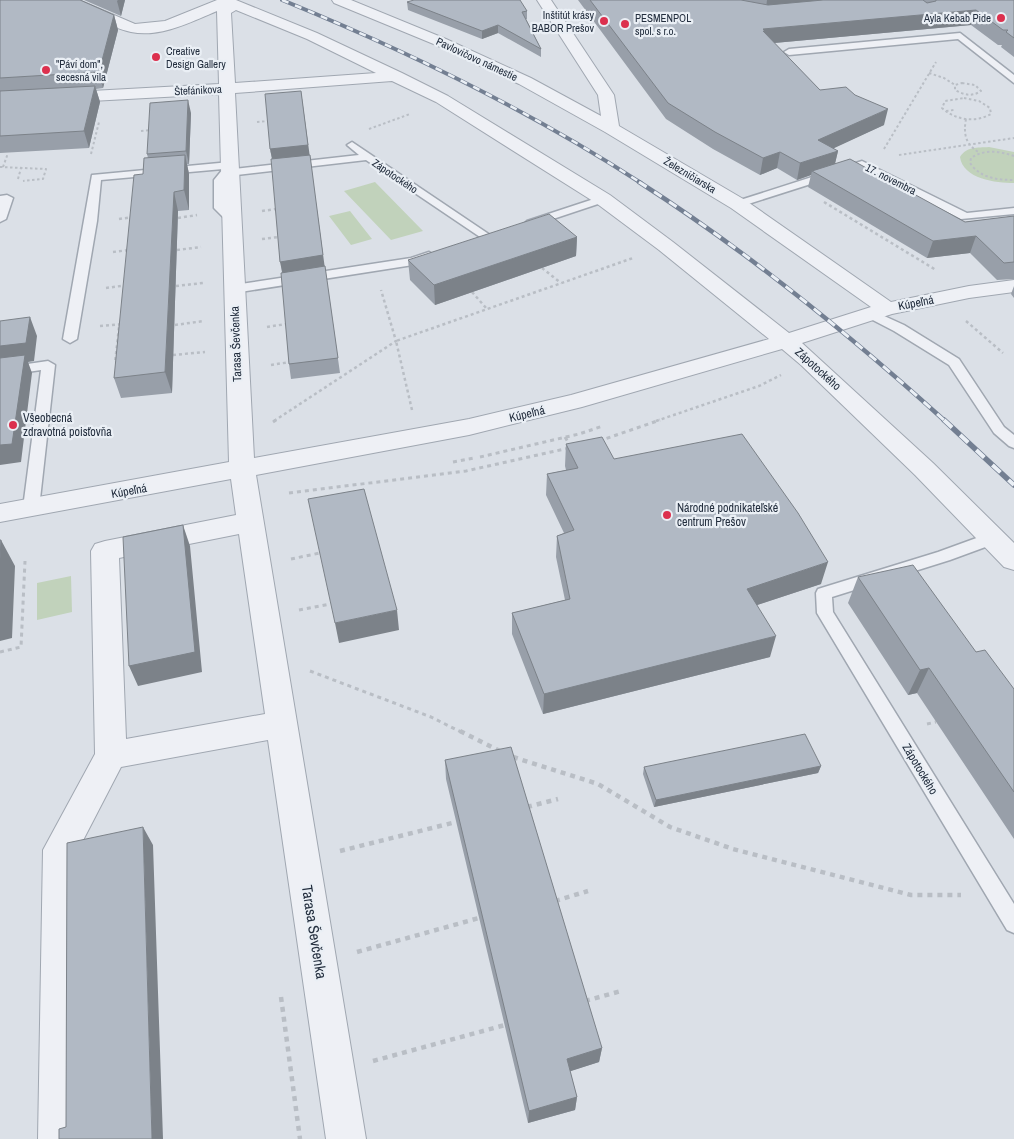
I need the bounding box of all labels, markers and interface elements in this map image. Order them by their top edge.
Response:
place label: Inštitút krásy BABOR Prešov [532,8,594,35]
place label: PESMENPOL spol. s r.o. [635,11,691,38]
place label: Ayla Kebab Pide [923,11,991,25]
marker: Ayla Kebab Pide [995,12,1007,24]
marker: Inštitút krásy BABOR Prešov [598,15,610,27]
marker: PESMENPOL spol. s r.o. [619,18,631,30]
street label: Pavlovičovo námestie [434,34,520,84]
place label: Creative Design Gallery [166,44,226,71]
marker: Creative Design Gallery [150,51,162,63]
place label: "Páví dom", secesná vila [56,57,106,84]
marker: "Páví dom", secesná vila [40,64,52,76]
street label: Štefánikova [174,82,222,98]
street label: Železničiarska [661,154,719,196]
street label: Zápotockého [369,156,421,196]
street label: 17. novembra [863,160,919,198]
street label: Kúpeľná [897,292,936,314]
street label: Tarasa Ševčenka [227,305,245,382]
street label: Zápotockého [792,344,844,394]
street label: Kúpeľná [508,402,547,426]
place label: Všeobecná zdravotná poisťovňa [23,410,112,440]
marker: Všeobecná zdravotná poisťovňa [7,419,19,431]
street label: Kúpeľná [110,480,149,502]
place label: Národné podnikateľské centrum Prešov [677,500,778,530]
marker: Národné podnikateľské centrum Prešov [661,509,673,521]
street label: Zápotockého [898,740,942,798]
street label: Tarasa Ševčenka [297,884,332,980]

